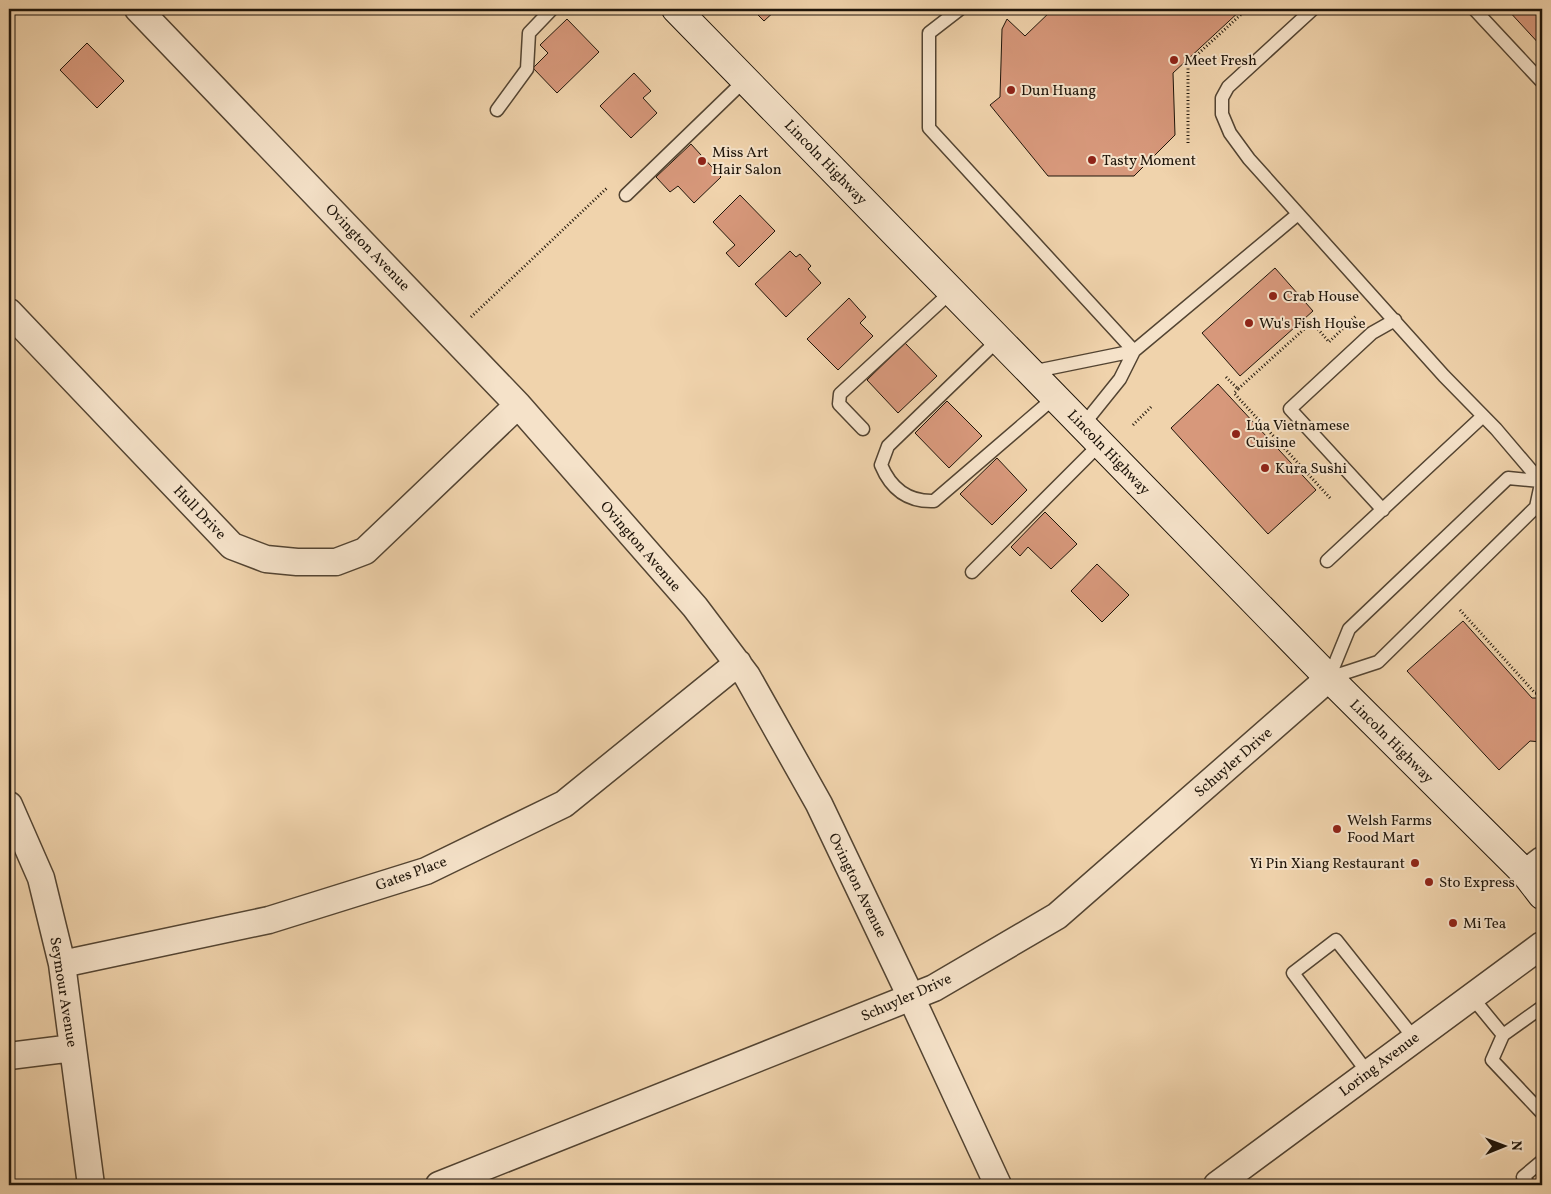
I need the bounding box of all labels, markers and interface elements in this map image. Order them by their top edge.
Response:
place label: Meet Fresh [1184,51,1257,72]
marker: Meet Fresh [1168,54,1180,66]
place label: Dun Huang [1021,81,1097,102]
marker: Dun Huang [1005,84,1017,96]
street label: Lincoln Highway [779,116,871,210]
place label: Miss Art Hair Salon [712,143,782,181]
place label: Tasty Moment [1102,151,1196,172]
marker: Tasty Moment [1086,154,1098,166]
marker: Miss Art Hair Salon [696,155,708,167]
street label: Ovington Avenue [320,200,414,296]
place label: Crab House [1283,287,1359,308]
marker: Crab House [1267,290,1279,302]
place label: Wu's Fish House [1259,314,1366,335]
marker: Wu's Fish House [1243,317,1255,329]
street label: Lincoln Highway [1062,406,1154,500]
place label: Lúa Vietnamese Cuisine [1246,416,1350,454]
marker: Lúa Vietnamese Cuisine [1230,428,1242,440]
place label: Kura Sushi [1275,459,1347,480]
marker: Kura Sushi [1259,462,1271,474]
street label: Hull Drive [168,481,230,545]
street label: Ovington Avenue [595,497,685,597]
street label: Lincoln Highway [1344,695,1438,789]
street label: Schuyler Drive [1190,723,1278,803]
place label: Welsh Farms Food Mart [1347,811,1432,849]
marker: Welsh Farms Food Mart [1331,823,1343,835]
street label: Ovington Avenue [822,830,891,942]
street label: Gates Place [373,852,450,897]
place label: Yi Pin Xiang Restaurant [1249,854,1405,875]
marker: Yi Pin Xiang Restaurant [1409,857,1421,869]
place label: Sto Express [1439,873,1515,894]
marker: Sto Express [1423,876,1435,888]
place label: Mi Tea [1463,914,1506,935]
marker: Mi Tea [1447,917,1459,929]
street label: Seymour Avenue [43,936,82,1049]
street label: Schuyler Drive [858,969,955,1028]
street label: Loring Avenue [1335,1028,1425,1102]
north arrow [1478,1122,1528,1172]
text: N [1506,1141,1525,1151]

